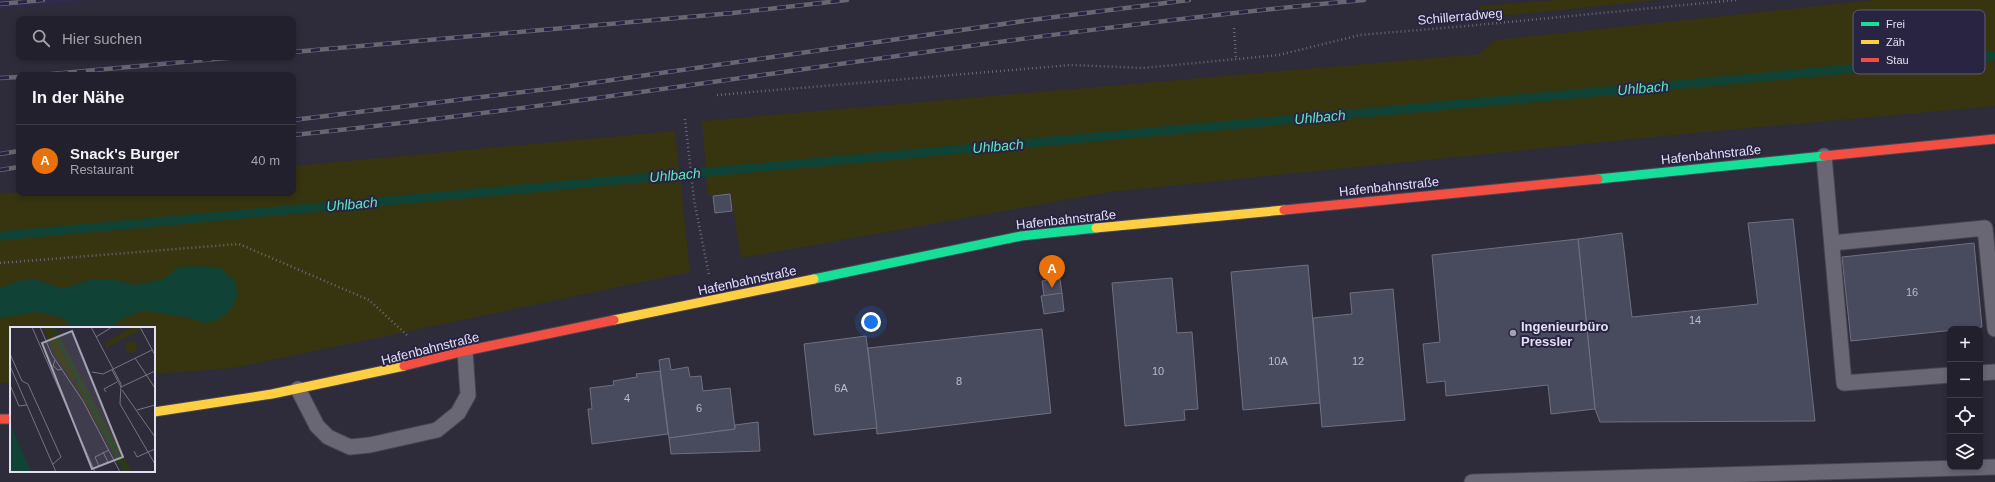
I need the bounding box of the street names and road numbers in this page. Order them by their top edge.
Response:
street label: Schillerradweg [1417,5,1503,28]
street label: Hafenbahnstraße [1660,142,1762,167]
street label: Hafenbahnstraße [1338,174,1440,199]
street label: Hafenbahnstraße [1015,207,1117,232]
street label: Hafenbahnstraße [696,263,798,298]
street label: Hafenbahnstraße [380,329,481,368]

